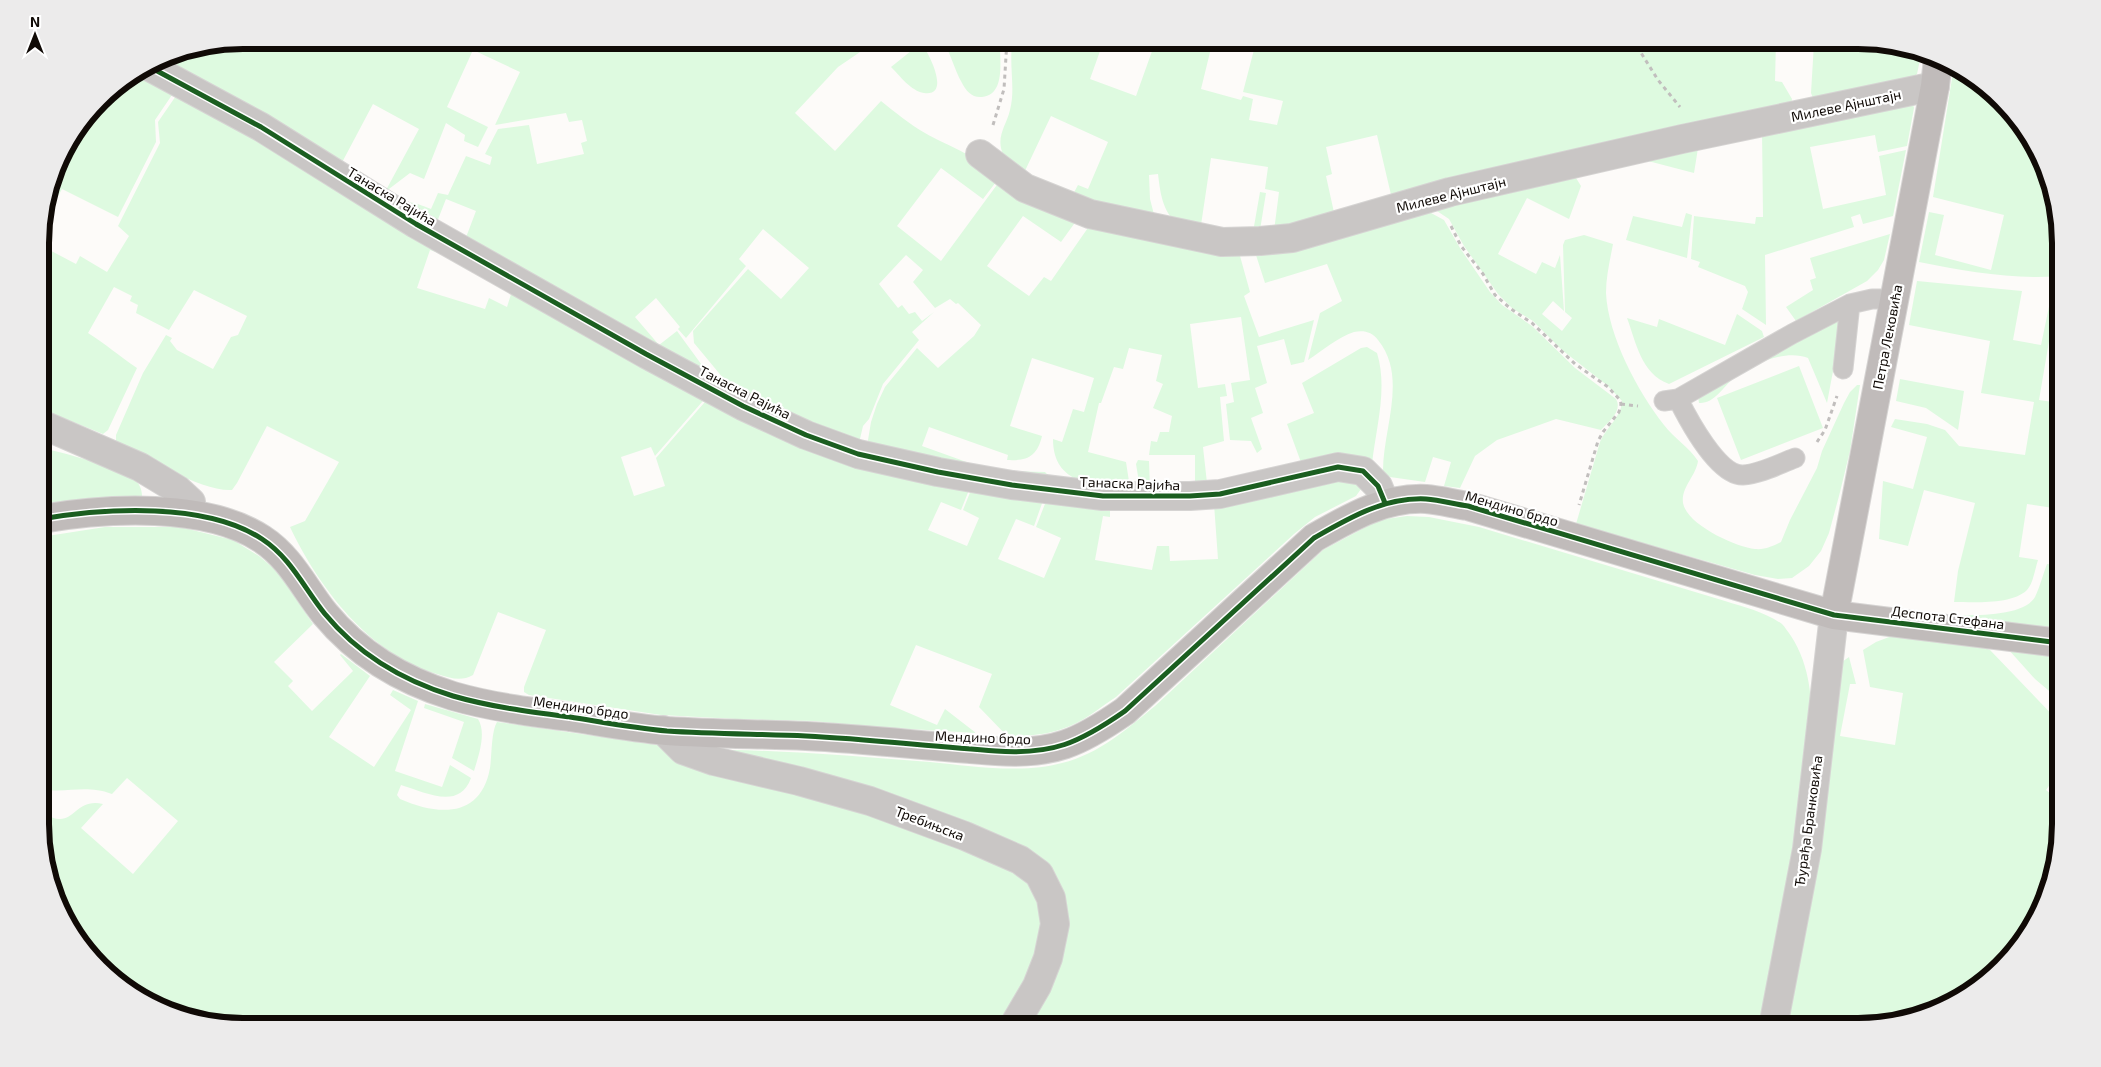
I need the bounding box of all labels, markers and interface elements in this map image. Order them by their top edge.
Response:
north arrow [10,10,60,60]
text: N [30,13,40,30]
street label: Милеве Ајнштајн [1789,85,1903,125]
street label: Танаска Рајића [344,163,440,229]
street label: Милеве Ајнштајн [1394,172,1508,216]
street label: Петра Лековића [1868,283,1906,391]
street label: Танаска Рајића [696,362,794,422]
street label: Танаска Рајића [1079,473,1181,493]
street label: Мендино брдо [1463,487,1561,529]
street label: Деспота Стефана [1891,602,2005,632]
street label: Мендино брдо [532,692,630,722]
street label: Мендино брдо [935,727,1031,747]
street label: Ђурађа Бранковића [1790,754,1826,888]
street label: Требињска [893,802,967,844]

